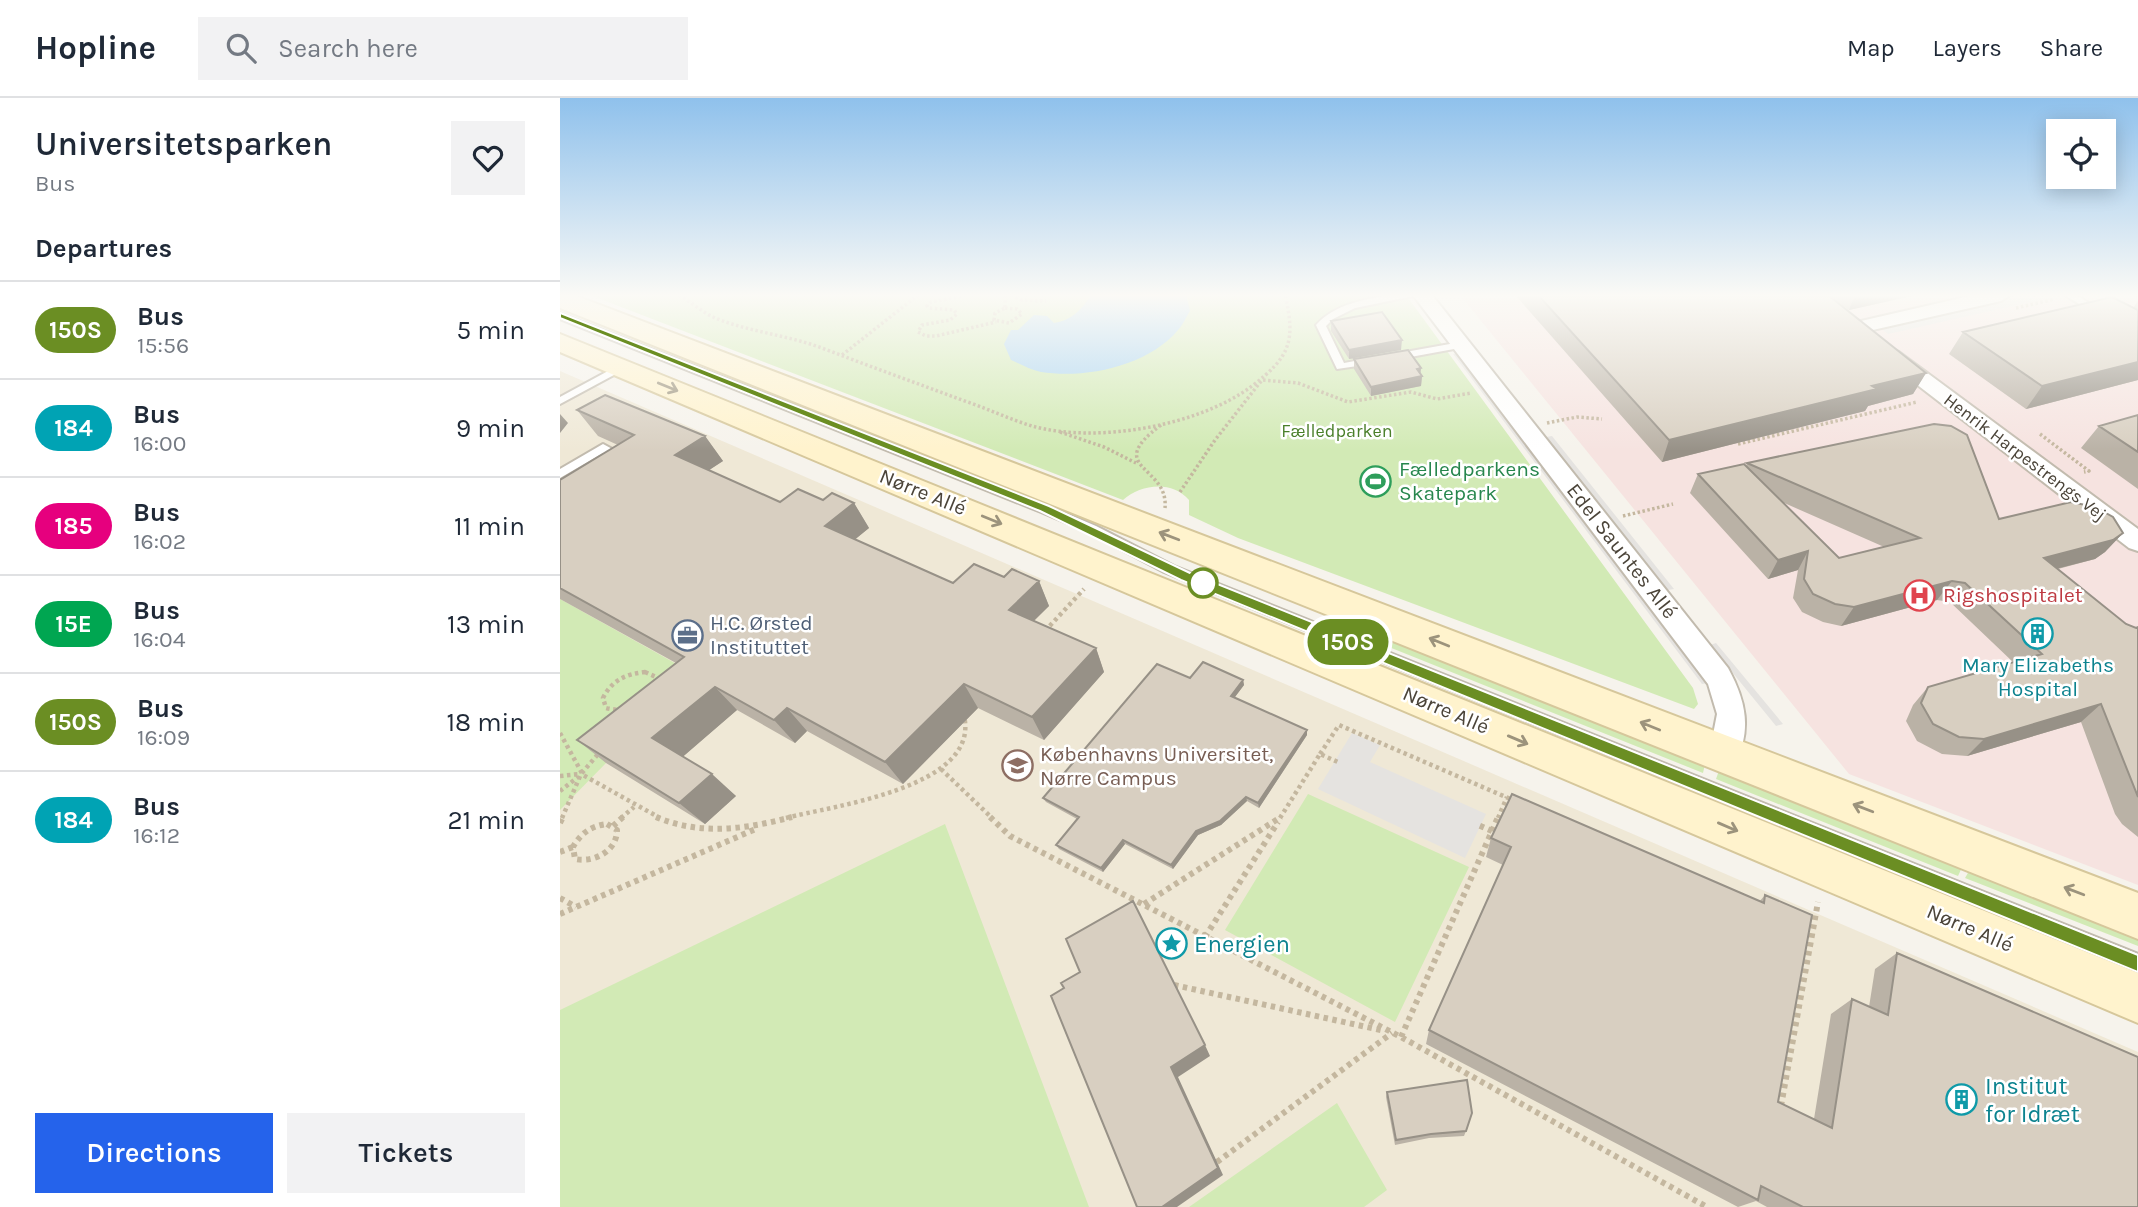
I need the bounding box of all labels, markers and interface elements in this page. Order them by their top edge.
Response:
search box [198,17,688,80]
text: Hopline [35,29,156,67]
icon: search [222,29,260,67]
text: Search here [278,33,418,64]
text: Map [1847,34,1895,62]
text: Layers [1933,34,2002,62]
text: Share [2040,34,2103,62]
map controls [2046,119,2116,189]
button: locate [2046,119,2116,189]
button: heart [451,121,525,195]
text: Universitetsparken [35,125,332,163]
text: Bus [35,170,75,197]
text: Departures [35,233,172,264]
text: Bus [137,301,184,332]
text: 5 min [456,315,525,346]
text: 150S [49,316,102,344]
text: 15:56 [137,332,189,359]
one-way arrow [657,381,679,394]
street label: Henrik Harpestrengs Vej [1939,389,2111,525]
text: Bus [133,399,180,430]
text: 9 min [456,413,525,444]
text: 184 [54,414,93,442]
park label: Fælledparken [1281,420,1393,442]
text: 16:00 [133,430,186,457]
place label: Fælledparkens Skatepark [1399,457,1540,505]
street label: Nørre Allé [876,464,970,520]
sports icon: Fælledparkens Skatepark [1359,464,1393,498]
street label: Edel Sauntes Allé [1562,479,1682,623]
text: Bus [133,497,180,528]
text: 11 min [454,511,525,542]
text: 185 [54,512,93,540]
one-way arrow [980,515,1002,528]
text: 16:02 [133,528,186,555]
one-way arrow [1158,529,1180,542]
unlabelled marker [1188,568,1218,598]
hospital icon: Rigshospitalet [1903,578,1937,612]
place label: Rigshospitalet [1943,583,2083,607]
text: Bus [133,595,180,626]
text: 13 min [447,609,525,640]
text: 15E [55,610,92,638]
place label: H.C. Ørsted Instituttet [710,611,813,659]
building icon: Mary Elizabeths Hospital [2021,616,2055,650]
office icon: H.C. Ørsted Instituttet [670,618,704,652]
line badge: 150S [1299,619,1397,665]
text: 16:04 [133,626,186,653]
text: 150S [1321,628,1375,656]
one-way arrow [1428,635,1450,648]
place label: Mary Elizabeths Hospital [1962,653,2114,701]
street label: Nørre Allé [1399,681,1493,739]
text: Bus [137,693,184,724]
text: 18 min [446,707,525,738]
text: 150S [49,708,102,736]
one-way arrow [1640,718,1662,731]
text: 16:09 [137,724,190,751]
one-way arrow [1507,734,1529,747]
place label: Københavns Universitet, Nørre Campus [1040,742,1273,790]
school or university icon: Københavns Universitet, Nørre Campus [1000,749,1034,783]
text: Bus [133,791,180,822]
one-way arrow [1852,800,1874,813]
text: 21 min [447,805,525,836]
text: 184 [54,806,93,834]
text: 16:12 [133,822,180,849]
one-way arrow [1717,822,1739,835]
one-way arrow [2064,883,2086,896]
street label: Nørre Allé [1923,899,2017,957]
place icon: Energien [1154,927,1188,961]
place label: Energien [1194,930,1290,958]
place label: Institut for Idræt [1985,1072,2080,1128]
building icon: Institut for Idræt [1945,1083,1979,1117]
button: Directions [35,1113,273,1193]
button: Tickets [287,1113,525,1193]

